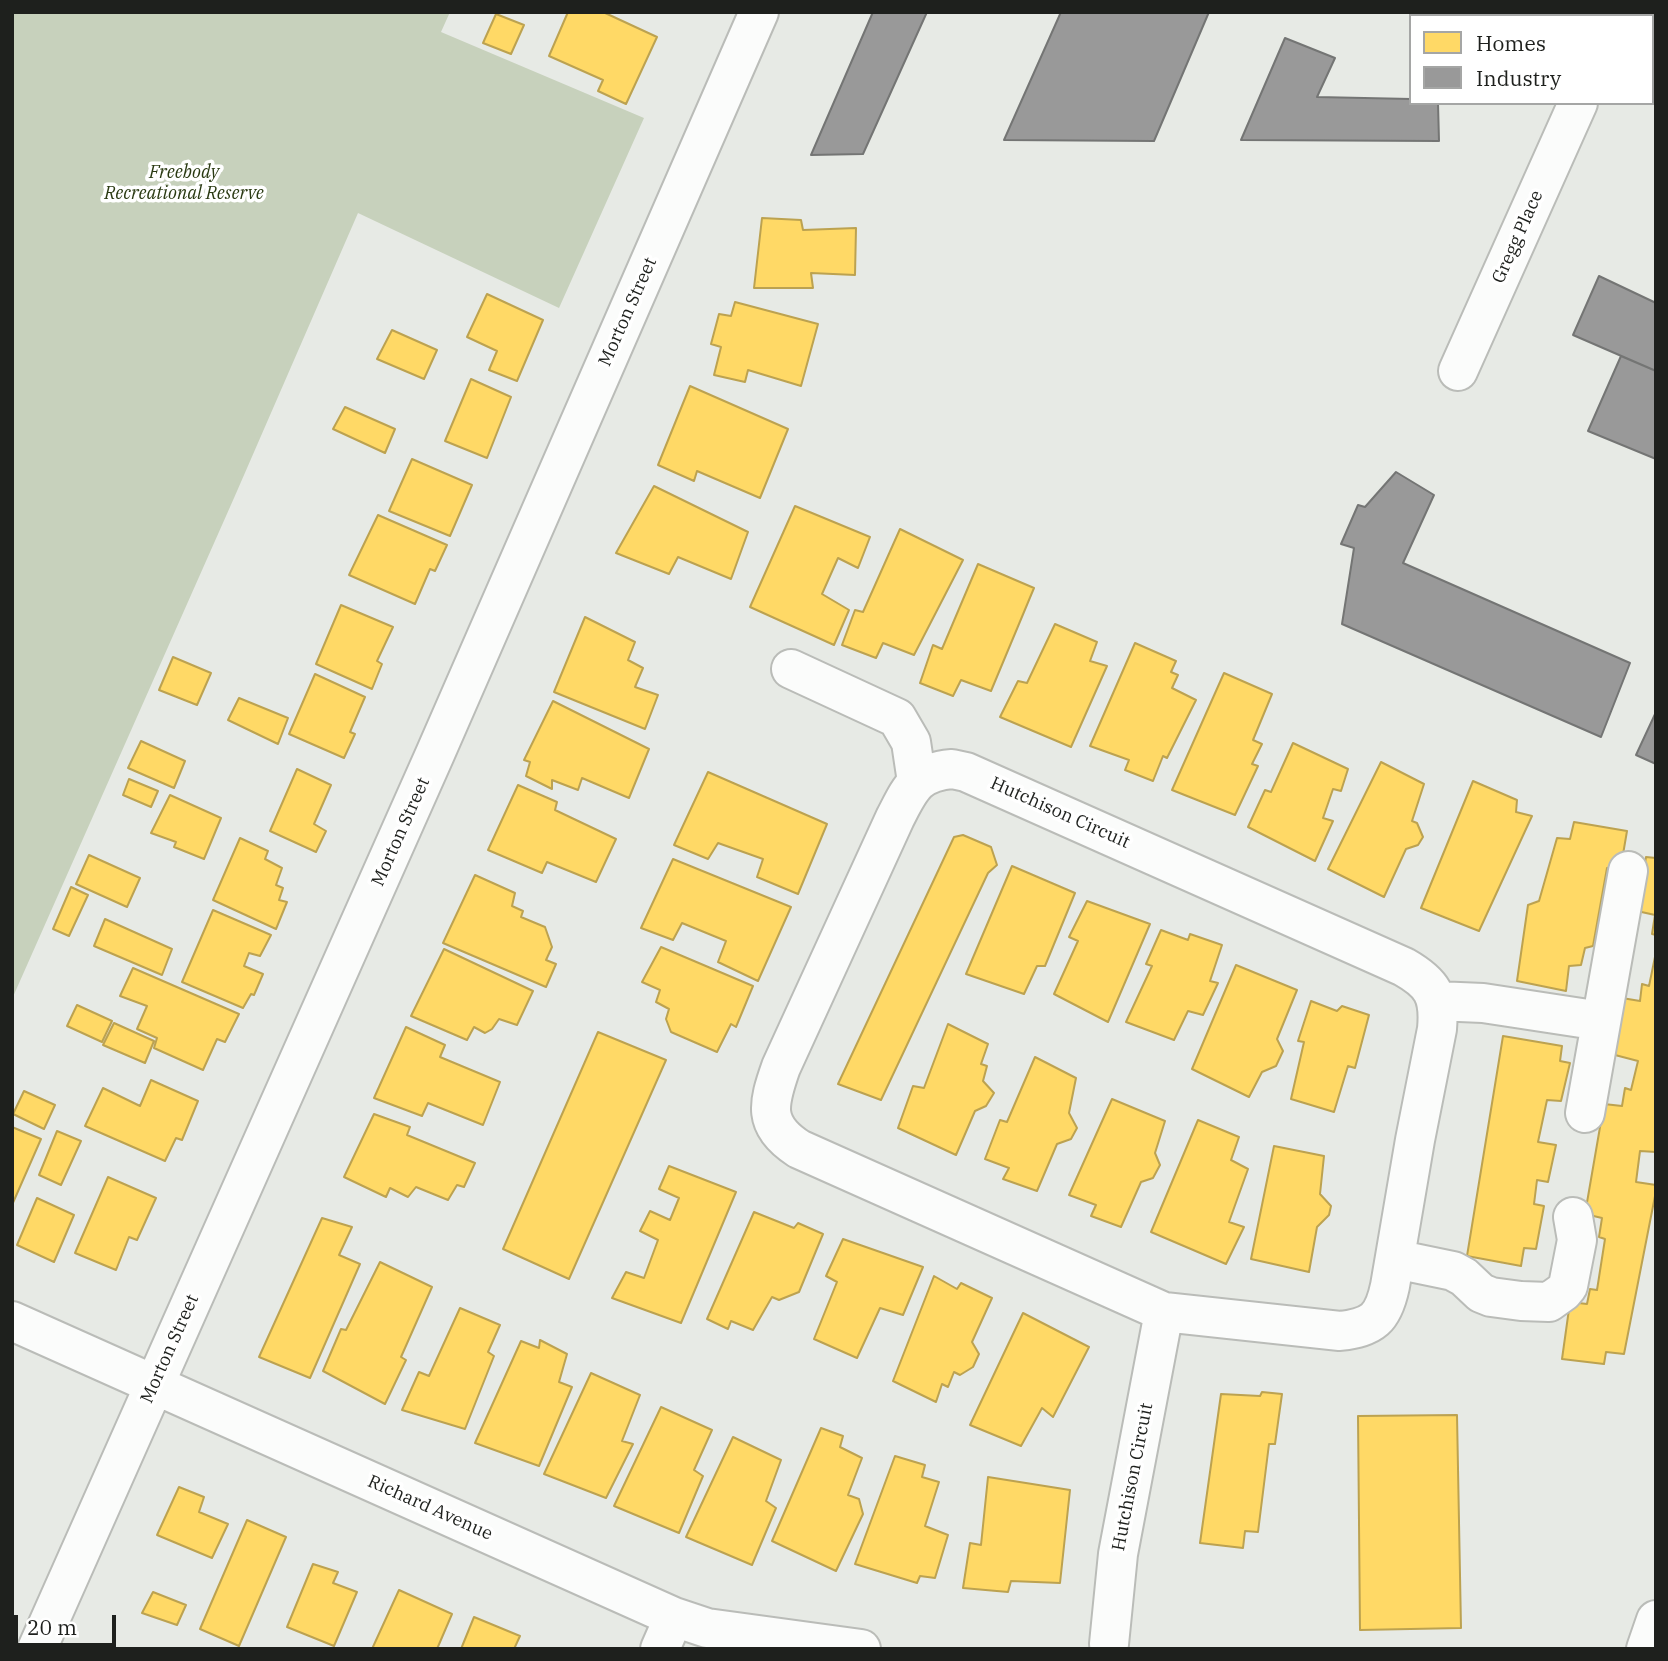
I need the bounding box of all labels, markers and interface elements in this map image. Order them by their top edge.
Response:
legend [1409,14,1654,105]
text: Homes [1476,29,1546,57]
text: Industry [1476,64,1561,92]
park label: Freebody Recreational Reserve [104,162,264,204]
street label: Gregg Place [1488,187,1548,287]
street label: Morton Street [594,254,662,370]
street label: Hutchison Circuit [987,773,1133,853]
street label: Morton Street [367,774,435,890]
street label: Morton Street [136,1291,204,1407]
street label: Hutchison Circuit [1108,1401,1158,1553]
street label: Richard Avenue [364,1471,496,1545]
scale bar [18,1602,119,1646]
text: 20 m [27,1613,77,1641]

